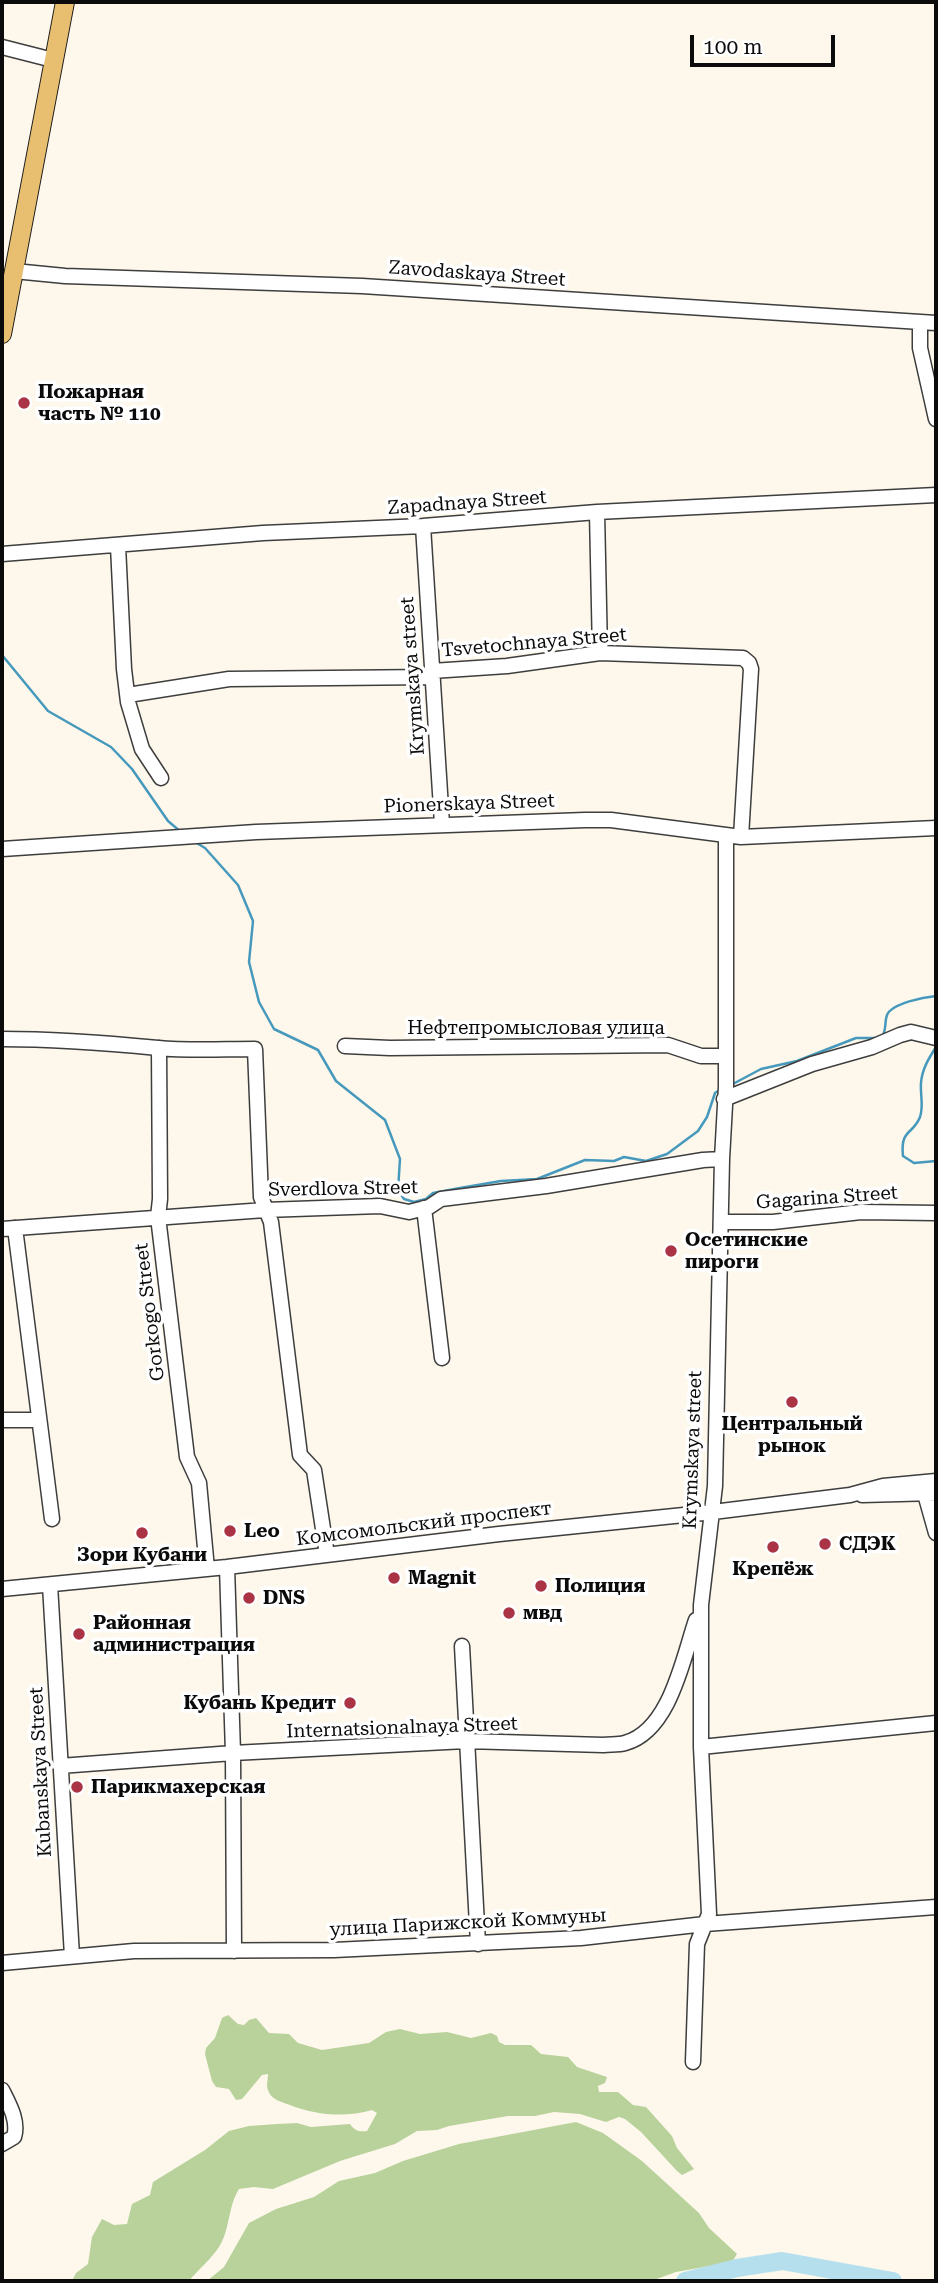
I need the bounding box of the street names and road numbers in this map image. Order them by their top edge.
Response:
street label: Zavodaskaya Street [388,256,566,292]
street label: Zapadnaya Street [387,486,547,520]
street label: Krymskaya street [396,596,430,756]
street label: Tsvetochnaya Street [440,624,628,662]
street label: Pionerskaya Street [383,790,555,818]
street label: Нефтепромысловая улица [407,1017,665,1039]
street label: Sverdlova Street [268,1176,418,1202]
street label: Gagarina Street [755,1182,899,1214]
street label: Gorkogo Street [130,1242,170,1382]
street label: Krymskaya street [679,1370,707,1530]
street label: Комсомольский проспект [295,1497,553,1551]
street label: Kubanskaya Street [25,1686,57,1858]
street label: Internatsionalnaya Street [286,1713,518,1743]
street label: улица Парижской Коммуны [329,1904,607,1942]

